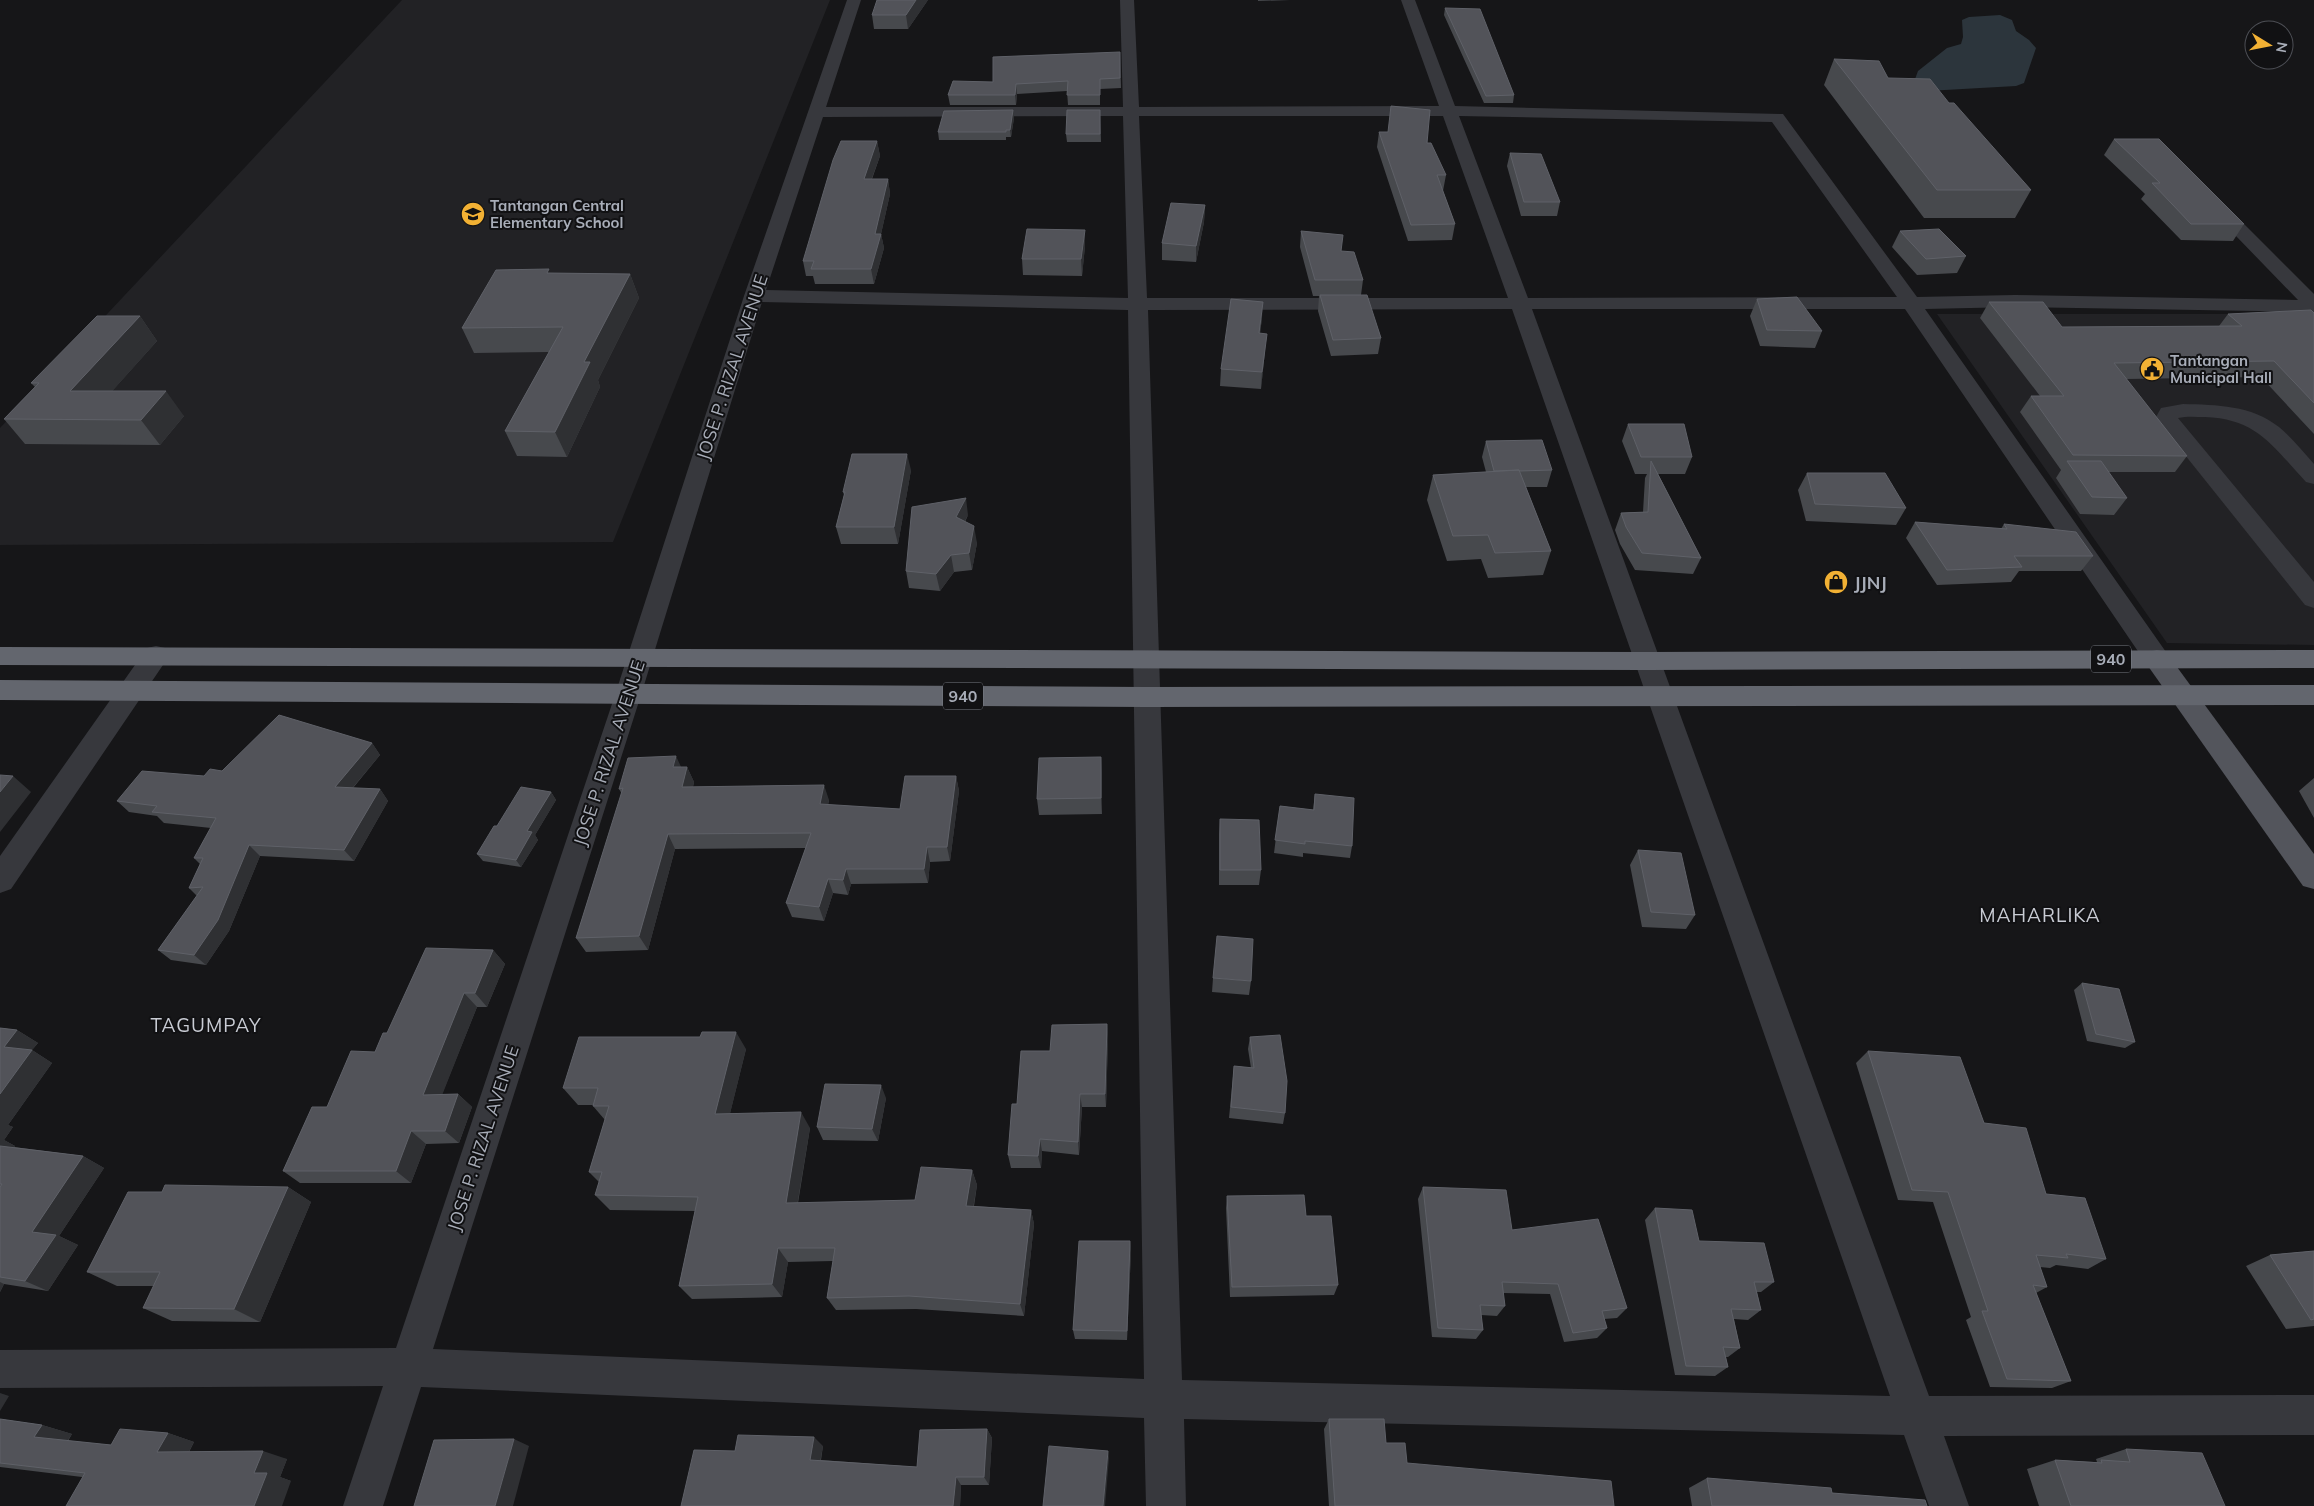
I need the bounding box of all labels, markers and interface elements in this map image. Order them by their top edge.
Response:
north arrow [2244,20,2294,70]
text: N [2272,40,2292,54]
place label: Tantangan Central Elementary School [490,196,624,232]
school or university icon: Tantangan Central Elementary School [460,201,486,227]
street label: JOSE P. RIZAL AVENUE [691,271,773,463]
place label: Tantangan Municipal Hall [2170,351,2272,387]
public building icon: Tantangan Municipal Hall [2139,356,2165,382]
shop icon: JJNJ [1823,569,1849,595]
place label: JJNJ [1854,571,1887,594]
road number: 940 [2091,646,2131,672]
street label: JOSE P. RIZAL AVENUE [568,657,650,849]
road number: 940 [943,682,983,709]
district label: MAHARLIKA [1979,903,2101,927]
district label: TAGUMPAY [150,1013,262,1037]
street label: JOSE P. RIZAL AVENUE [442,1042,524,1234]

